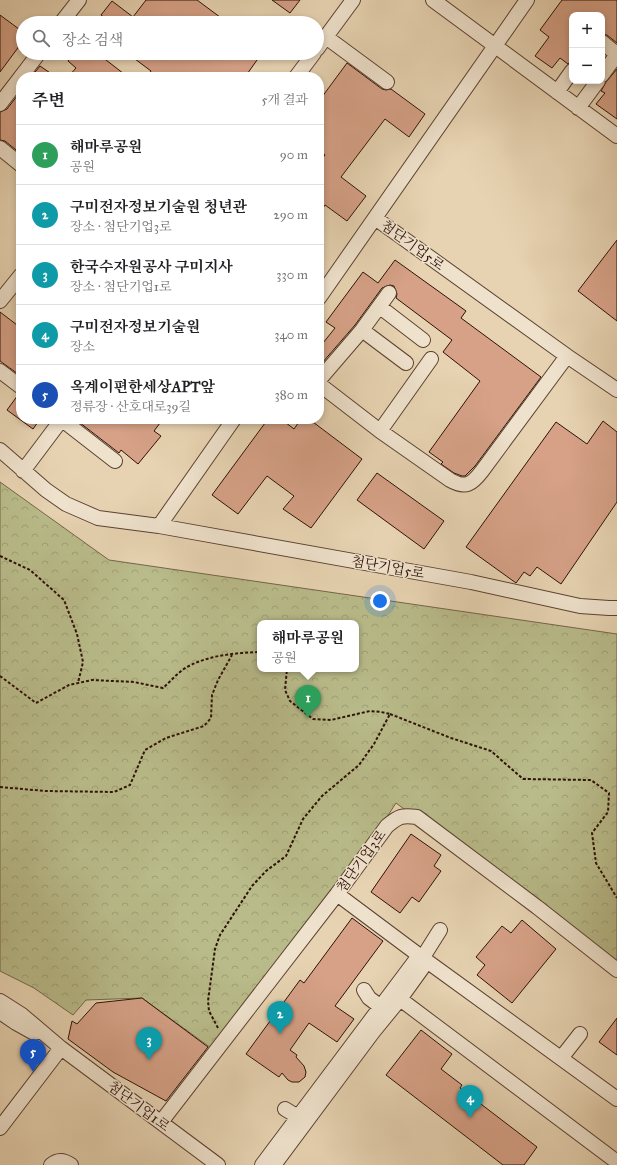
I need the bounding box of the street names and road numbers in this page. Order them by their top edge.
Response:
street label: 첨단기업5로 [378,217,448,274]
street label: 첨단기업5로 [350,553,426,582]
street label: 첨단기업3로 [333,826,390,896]
street label: 첨단기업1로 [104,1078,173,1135]

